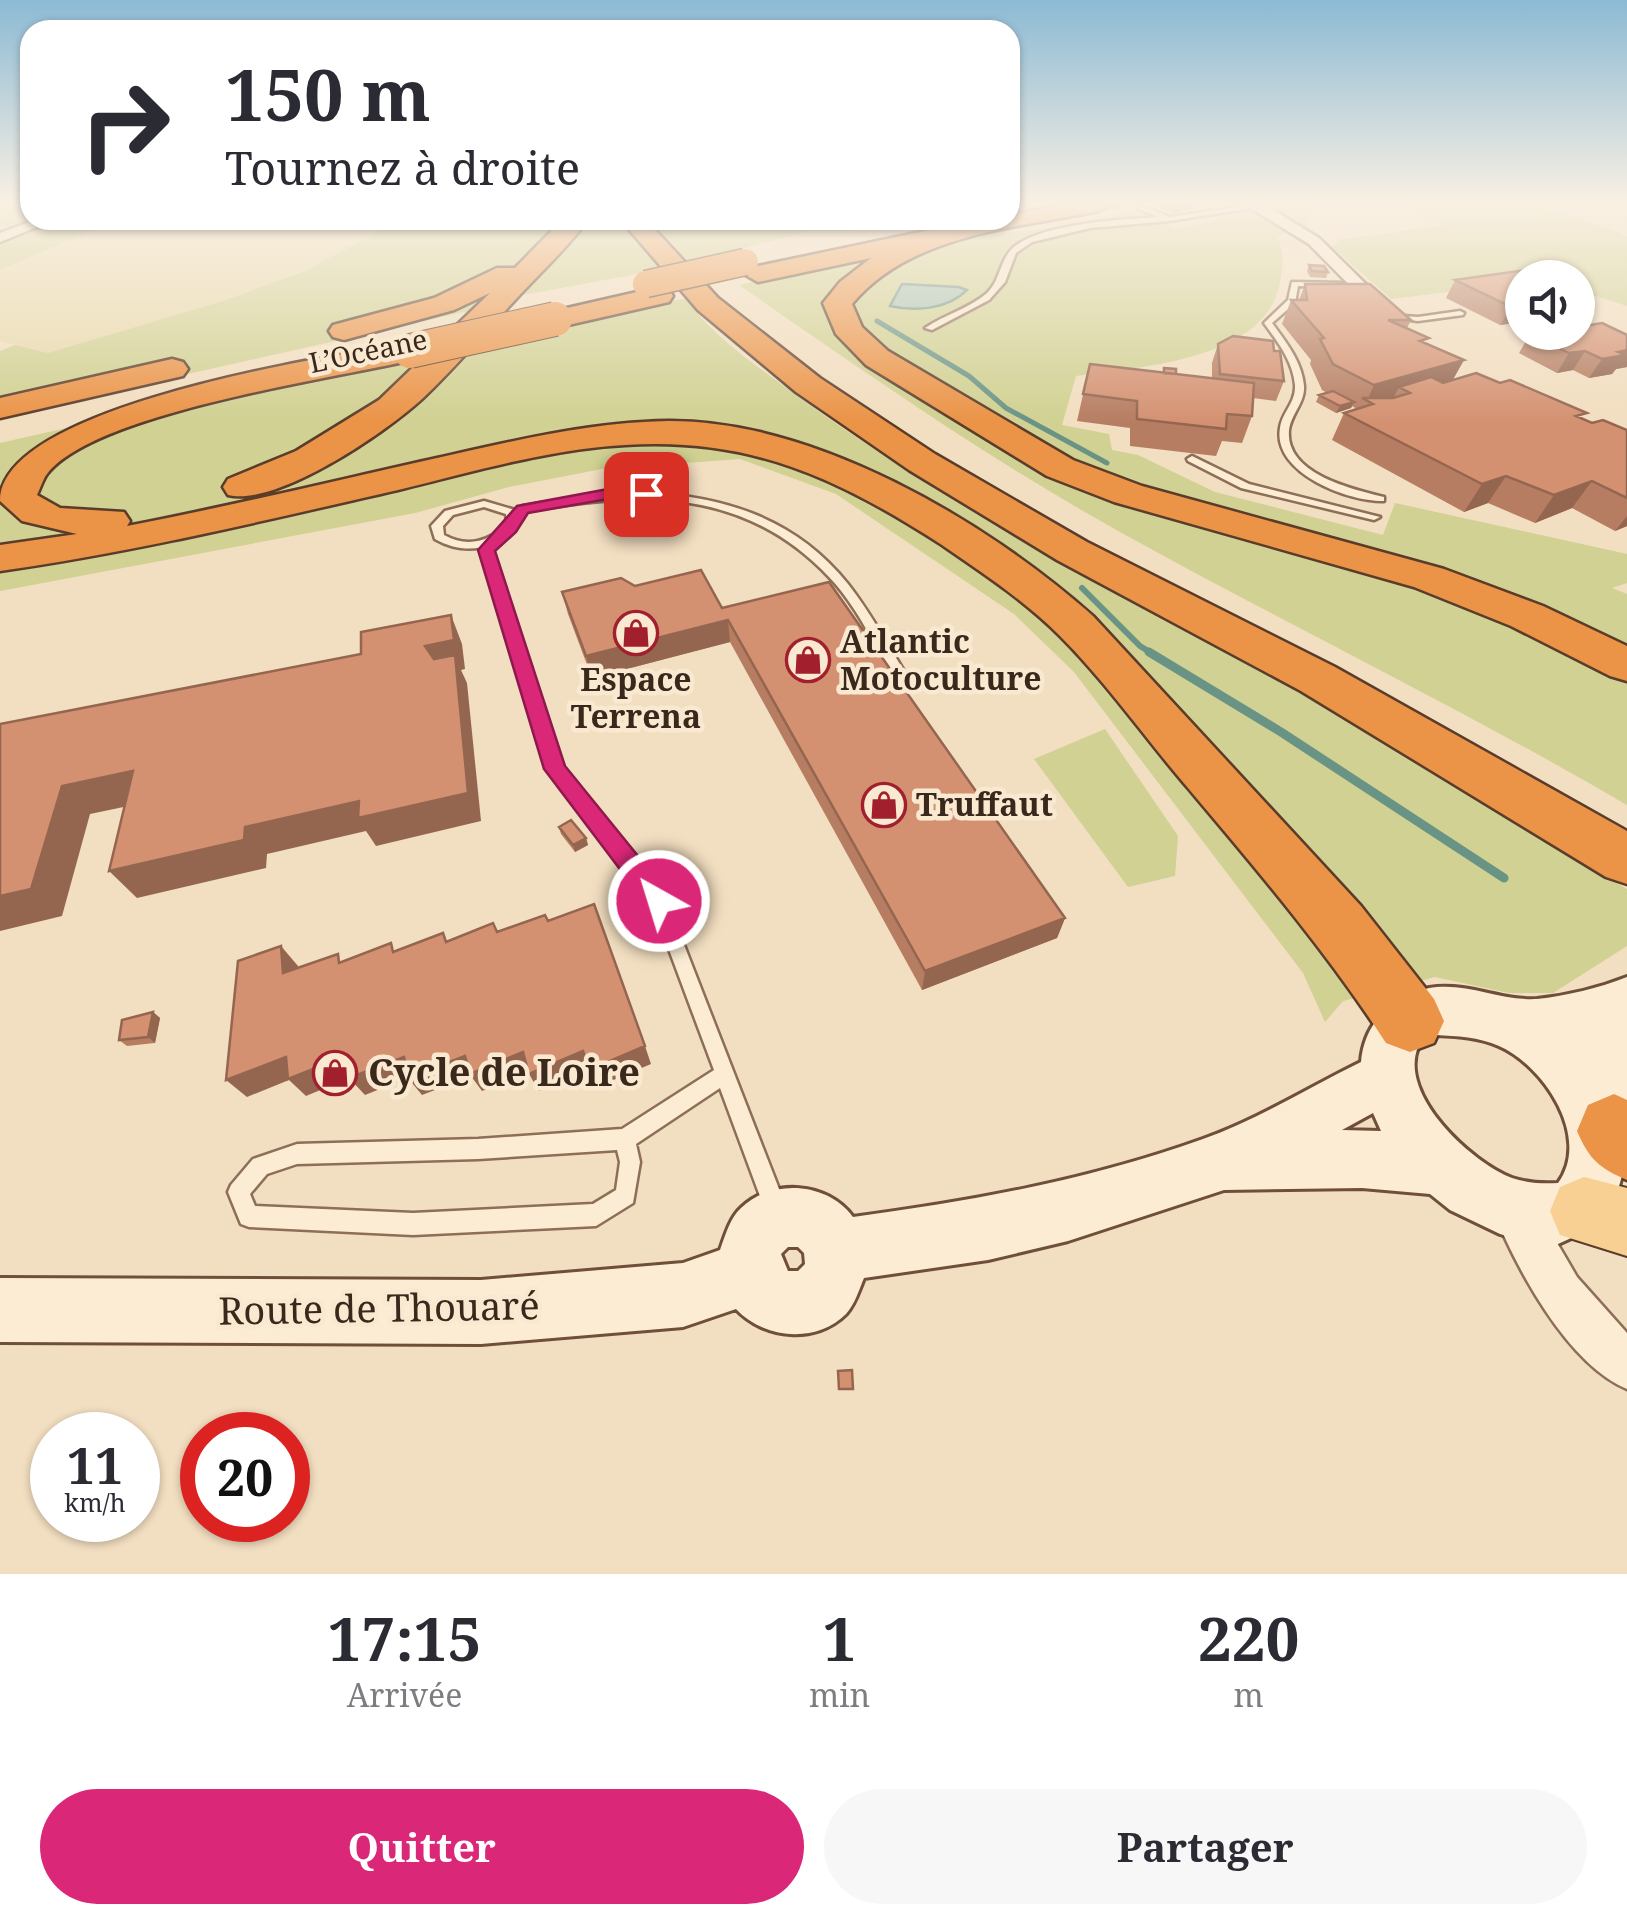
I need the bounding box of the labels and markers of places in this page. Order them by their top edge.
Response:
pin [604,452,689,537]
shop icon: Espace Terrena [613,610,659,656]
place label: Atlantic Motoculture [840,619,1042,699]
shop icon: Atlantic Motoculture [785,637,831,683]
place label: Espace Terrena [571,657,701,737]
shop icon: Truffaut [861,782,907,828]
place label: Truffaut [916,782,1053,825]
place label: Cycle de Loire [368,1045,640,1097]
shop icon: Cycle de Loire [312,1050,358,1096]

